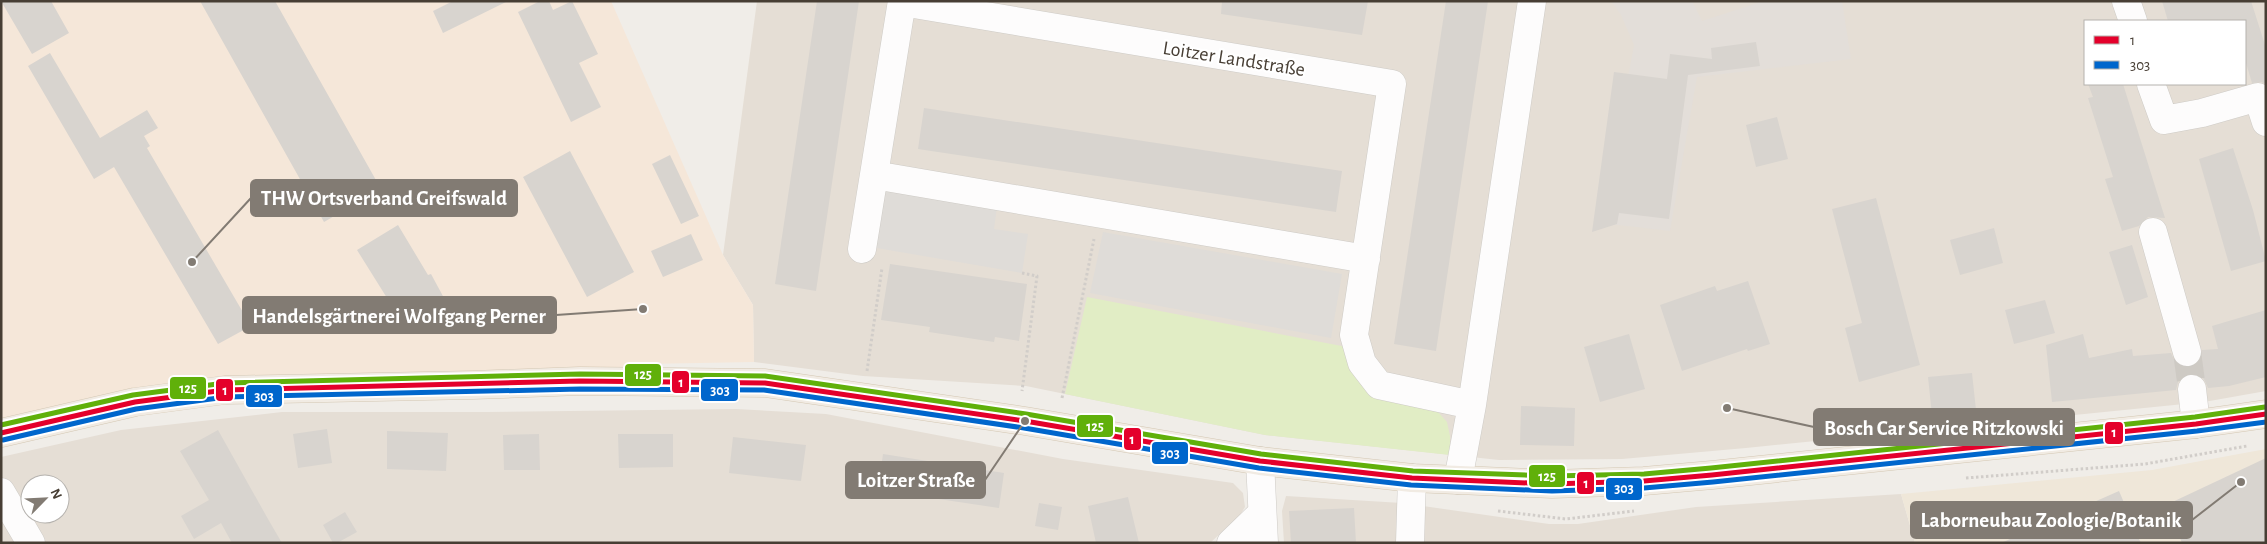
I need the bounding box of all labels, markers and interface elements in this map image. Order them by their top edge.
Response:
legend [2084,20,2247,85]
text: 1 [2130,33,2135,48]
street label: Loitzer Landstraße [1161,38,1306,80]
text: 303 [2130,58,2150,73]
callout: THW Ortsverband Greifswald [251,180,517,216]
text: THW Ortsverband Greifswald [261,188,507,209]
callout: Handelsgärtnerei Wolfgang Perner [243,297,556,333]
text: Handelsgärtnerei Wolfgang Perner [252,306,546,327]
line badge: 125 [624,363,662,387]
text: 125 [634,368,652,382]
line badge: 1 [671,370,690,394]
line badge: 125 [169,376,207,400]
text: 1 [678,376,684,390]
line badge: 1 [215,378,234,402]
line badge: 303 [700,378,739,402]
text: 125 [179,382,197,396]
text: 1 [222,384,228,398]
line badge: 303 [245,384,283,408]
text: 303 [710,384,730,398]
text: 303 [254,390,274,404]
callout: Bosch Car Service Ritzkowski [1814,409,2074,445]
line badge: 125 [1076,414,1114,438]
text: Bosch Car Service Ritzkowski [1824,418,2064,439]
text: 125 [1086,420,1104,434]
line badge: 1 [2104,421,2124,445]
text: 1 [2111,426,2117,440]
line badge: 1 [1123,427,1142,451]
text: 1 [1129,433,1135,447]
line badge: 303 [1151,441,1189,465]
text: 303 [1160,447,1180,461]
callout: Loitzer Straße [846,462,985,498]
line badge: 125 [1528,464,1566,488]
text: Loitzer Straße [857,470,975,491]
text: 125 [1538,470,1556,484]
line badge: 1 [1576,471,1595,495]
north arrow [20,474,70,524]
text: 1 [1583,477,1589,491]
line badge: 303 [1605,477,1643,501]
text: 303 [1614,482,1634,496]
text: N [48,487,64,501]
callout: Laborneubau Zoologie/Botanik [1911,502,2192,538]
text: Laborneubau Zoologie/Botanik [1920,510,2182,531]

